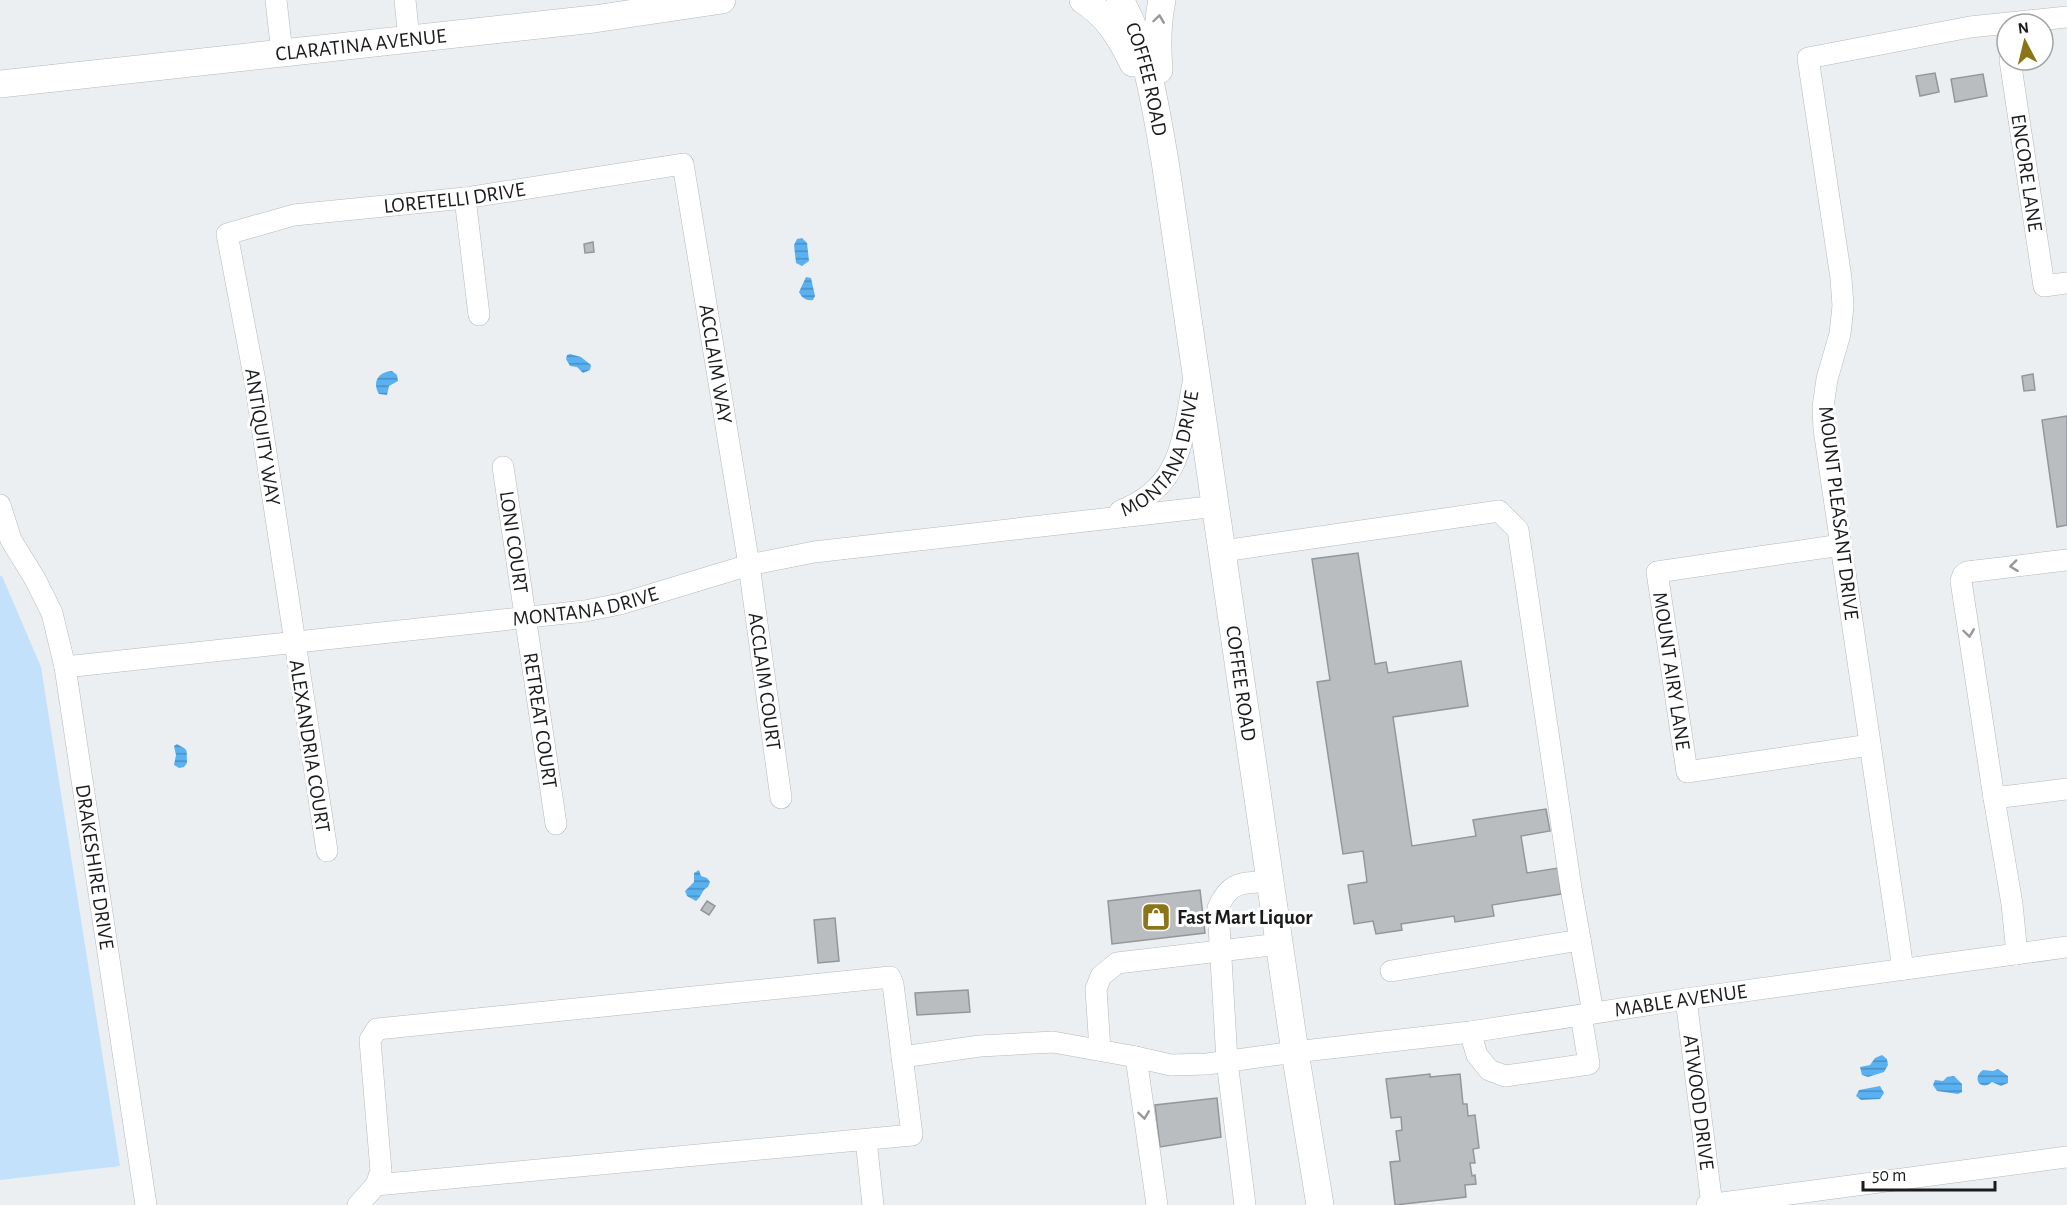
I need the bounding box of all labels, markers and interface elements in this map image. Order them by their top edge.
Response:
north arrow [1995,12,2055,72]
one-way arrow [1152,14,1165,24]
street label: COFFEE ROAD [1121,19,1170,137]
text: N [2017,19,2030,37]
street label: CLARATINA AVENUE [274,25,447,65]
street label: ENCORE LANE [2007,112,2046,233]
street label: LORETELLI DRIVE [382,179,527,217]
street label: ACCLAIM WAY [695,303,736,425]
street label: ANTIQUITY WAY [241,367,284,507]
street label: MONTANA DRIVE [1117,389,1202,521]
street label: MOUNT PLEASANT DRIVE [1815,405,1862,621]
street label: LONI COURT [496,490,532,595]
one-way arrow [2010,559,2019,572]
street label: MONTANA DRIVE [511,583,661,630]
street label: MOUNT AIRY LANE [1649,590,1694,751]
street label: ACCLAIM COURT [745,611,784,752]
street label: COFFEE ROAD [1222,624,1260,743]
one-way arrow [1962,628,1974,637]
street label: RETREAT COURT [520,651,561,790]
street label: ALEXANDRIA COURT [285,658,334,834]
street label: DRAKESHIRE DRIVE [72,783,117,951]
shop icon: Fast Mart Liquor [1140,901,1172,933]
place label: Fast Mart Liquor [1177,907,1313,928]
street label: MABLE AVENUE [1613,981,1748,1021]
street label: ATWOOD DRIVE [1680,1033,1717,1171]
one-way arrow [1138,1111,1150,1120]
scale bar [1863,1154,1995,1192]
text: 50 m [1872,1167,1906,1185]

